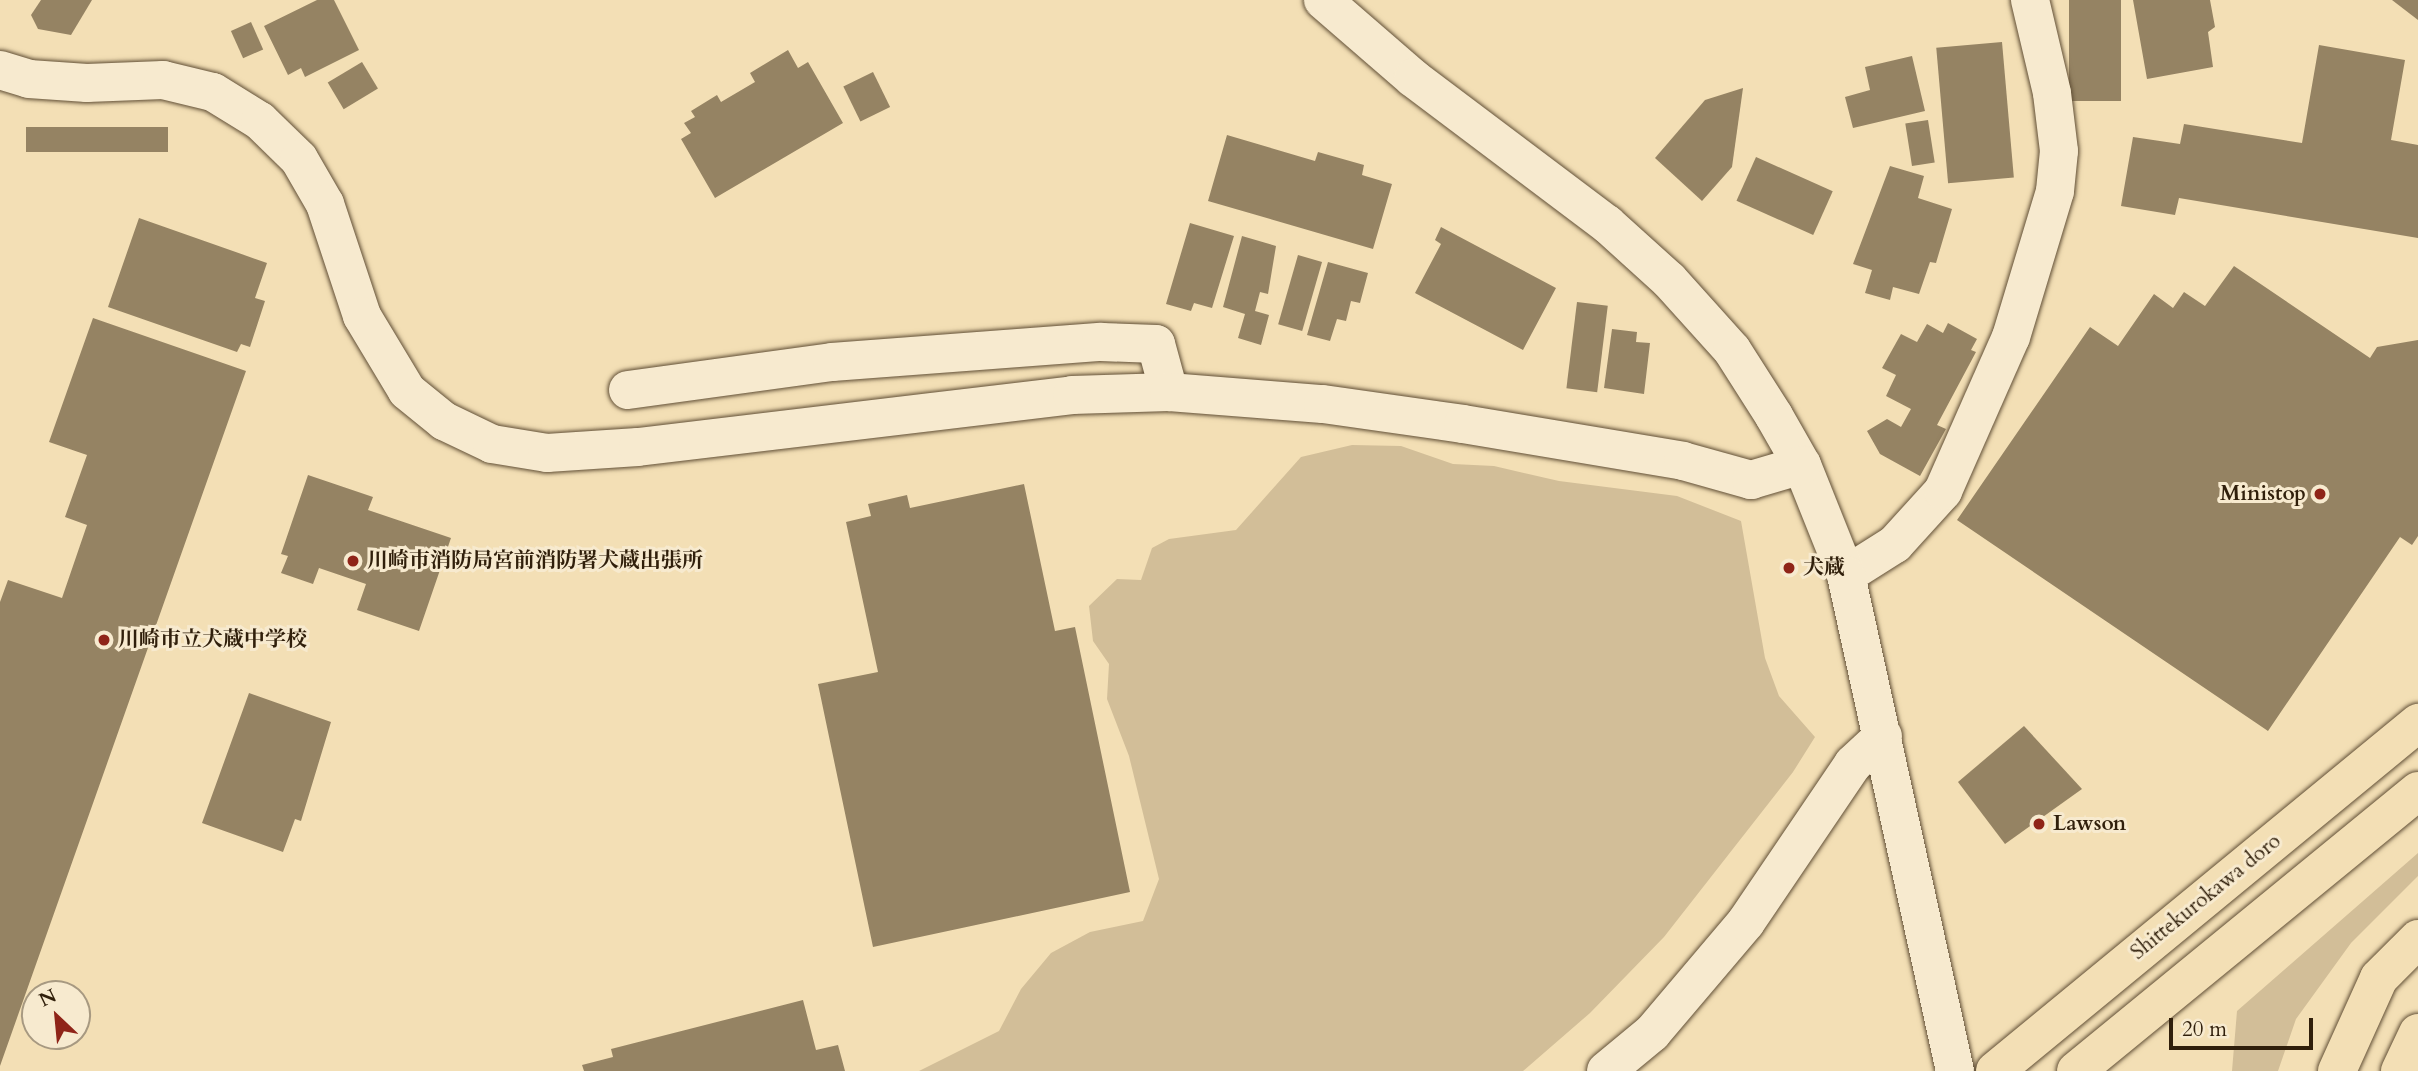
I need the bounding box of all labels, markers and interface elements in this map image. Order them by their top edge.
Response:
place label: Ministop [2220,481,2306,507]
marker: Ministop [2312,486,2328,502]
place label: 川崎市消防局宮前消防署犬蔵出張所 [367,548,703,574]
marker: 川崎市消防局宮前消防署犬蔵出張所 [345,553,361,569]
place label: 犬蔵 [1803,555,1845,581]
marker: 犬蔵 [1781,560,1797,576]
place label: 川崎市立犬蔵中学校 [118,627,307,653]
marker: 川崎市立犬蔵中学校 [96,632,112,648]
place label: Lawson [2053,811,2126,837]
marker: Lawson [2031,816,2047,832]
street label: Shittekurokawa doro [2126,829,2286,965]
north arrow [21,980,91,1050]
text: N [35,983,61,1013]
scale bar [2173,1004,2316,1048]
text: 20 m [2182,1015,2227,1044]

